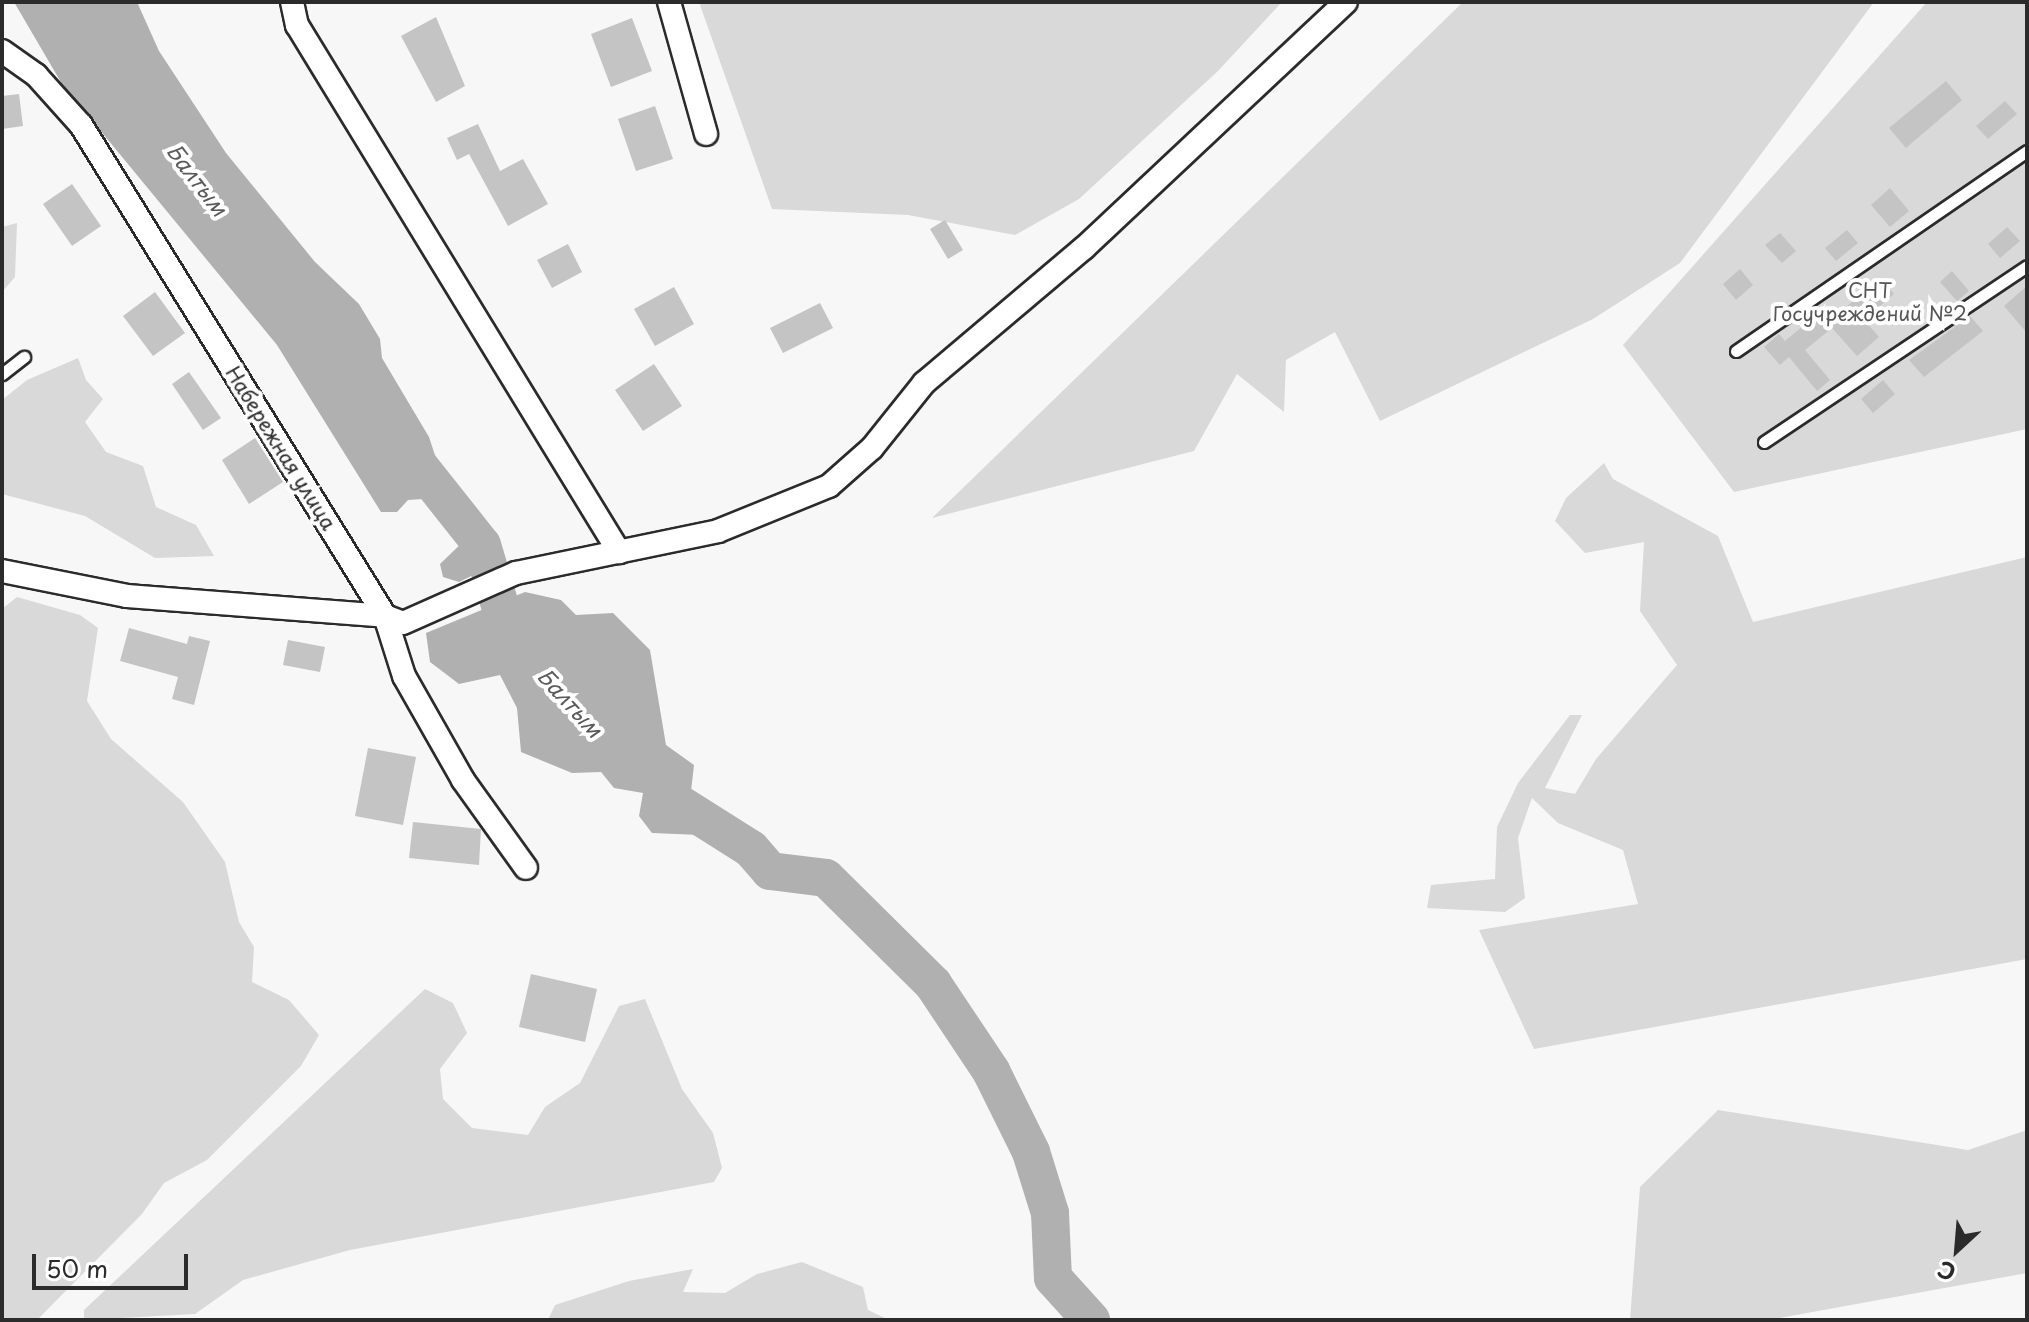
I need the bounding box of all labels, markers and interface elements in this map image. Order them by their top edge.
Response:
water label: Балтым [162,138,234,220]
park label: СНТ Госучреждений №2 [1773,278,1967,325]
street label: Набережная улица [221,361,341,535]
water label: Балтым [533,662,609,742]
north arrow [1917,1210,1997,1290]
scale bar [36,1238,192,1288]
text: 50 m [46,1250,108,1286]
text: С [1932,1254,1961,1290]

